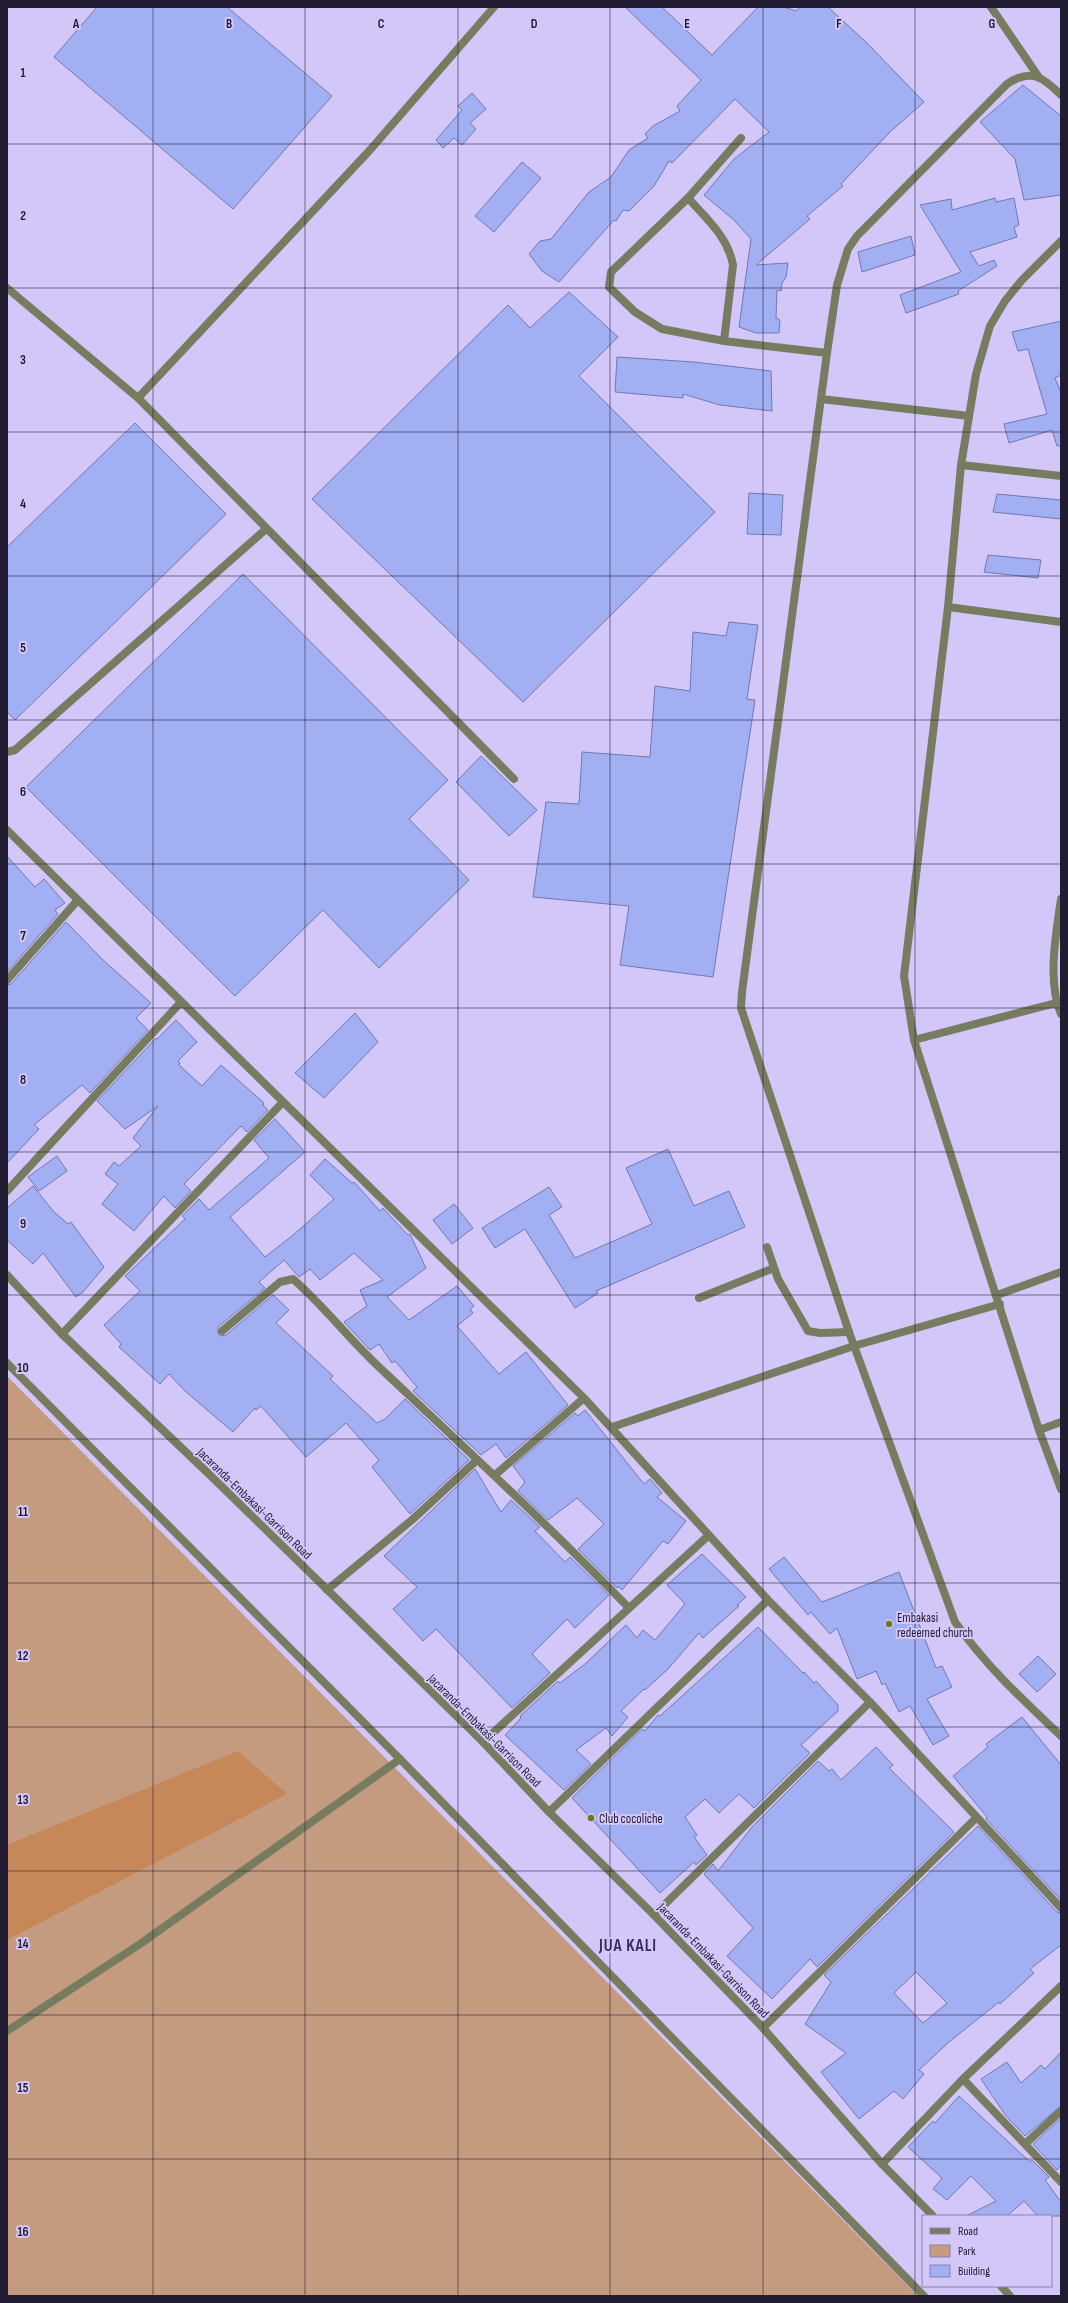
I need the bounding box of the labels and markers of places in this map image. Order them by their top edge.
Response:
place label: Embakasi redeemed church [897,1610,973,1641]
marker: Embakasi redeemed church [884,1619,894,1629]
place label: Club cocoliche [599,1811,663,1827]
marker: Club cocoliche [586,1813,596,1823]

